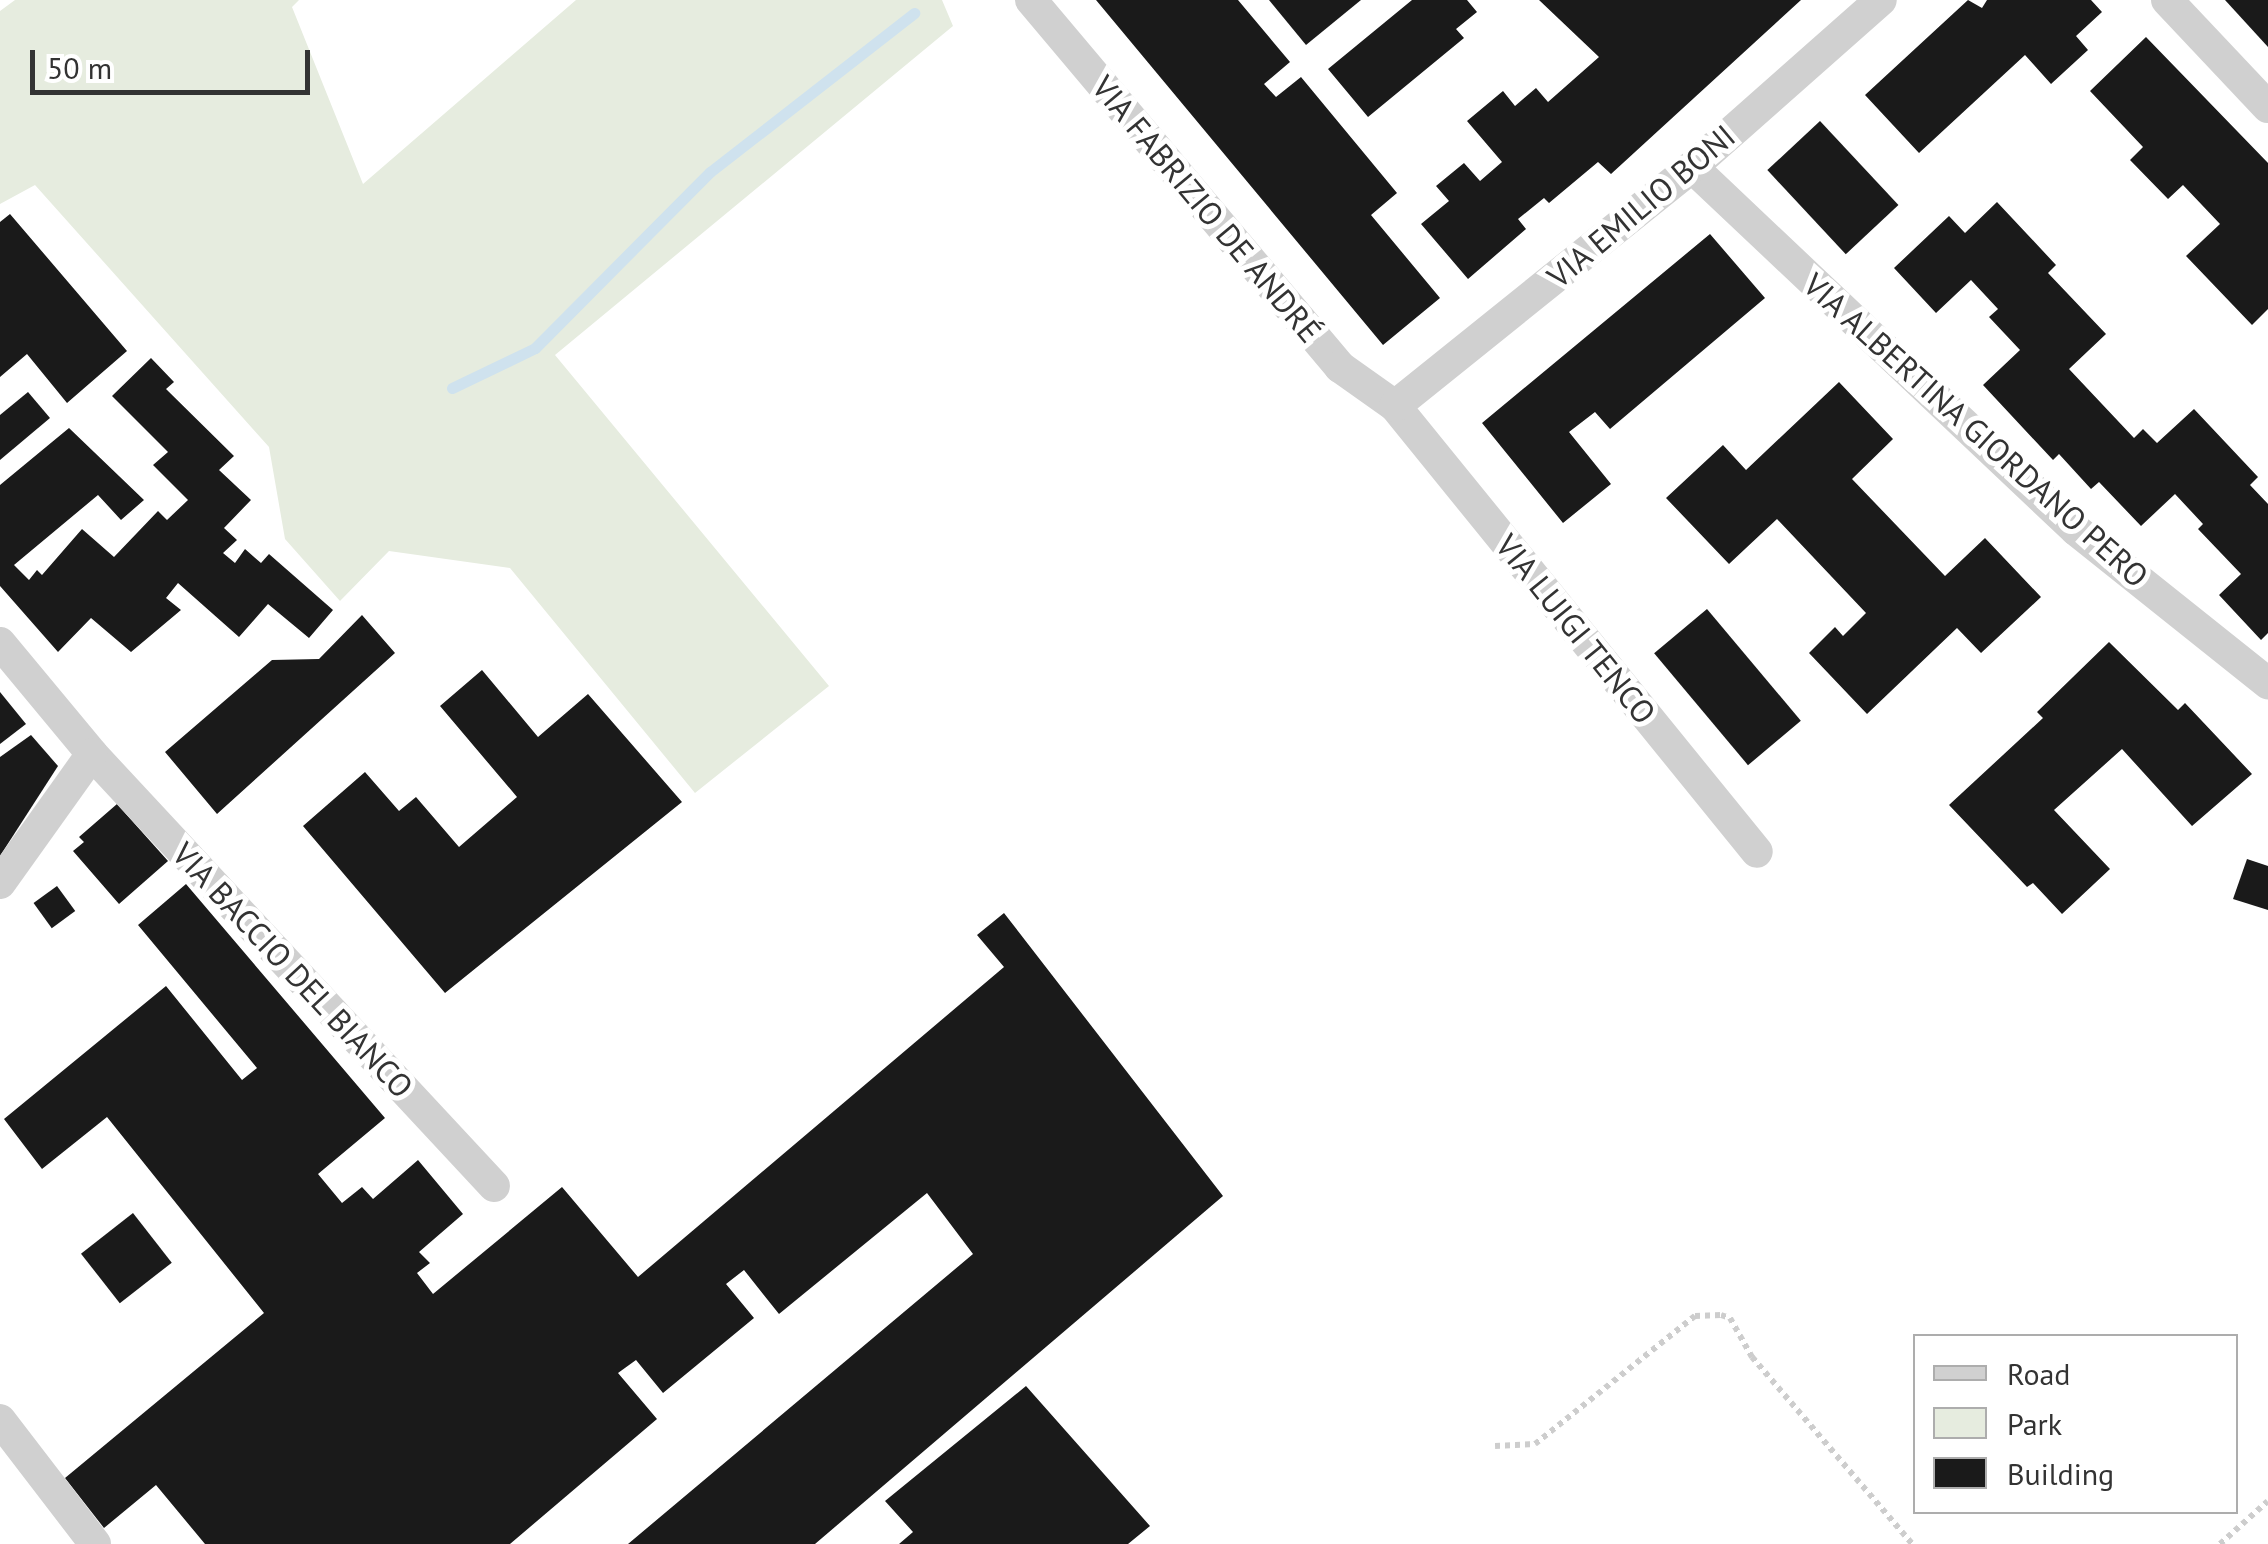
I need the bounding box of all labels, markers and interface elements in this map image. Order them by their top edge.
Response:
scale bar [35,30,315,92]
text: 50 m [47,48,112,87]
street label: VIA FABRIZIO DE ANDRÉ [1084,67,1330,351]
street label: VIA EMILIO BONI [1539,116,1743,296]
street label: VIA ALBERTINA GIORDANO PERO [1794,264,2158,596]
street label: VIA LUIGI TENCO [1487,526,1665,732]
street label: VIA BACCIO DEL BIANCO [164,833,422,1107]
legend [1913,1334,2238,1514]
text: Road [2007,1354,2071,1393]
text: Park [2007,1404,2062,1443]
text: Building [2007,1454,2114,1493]

